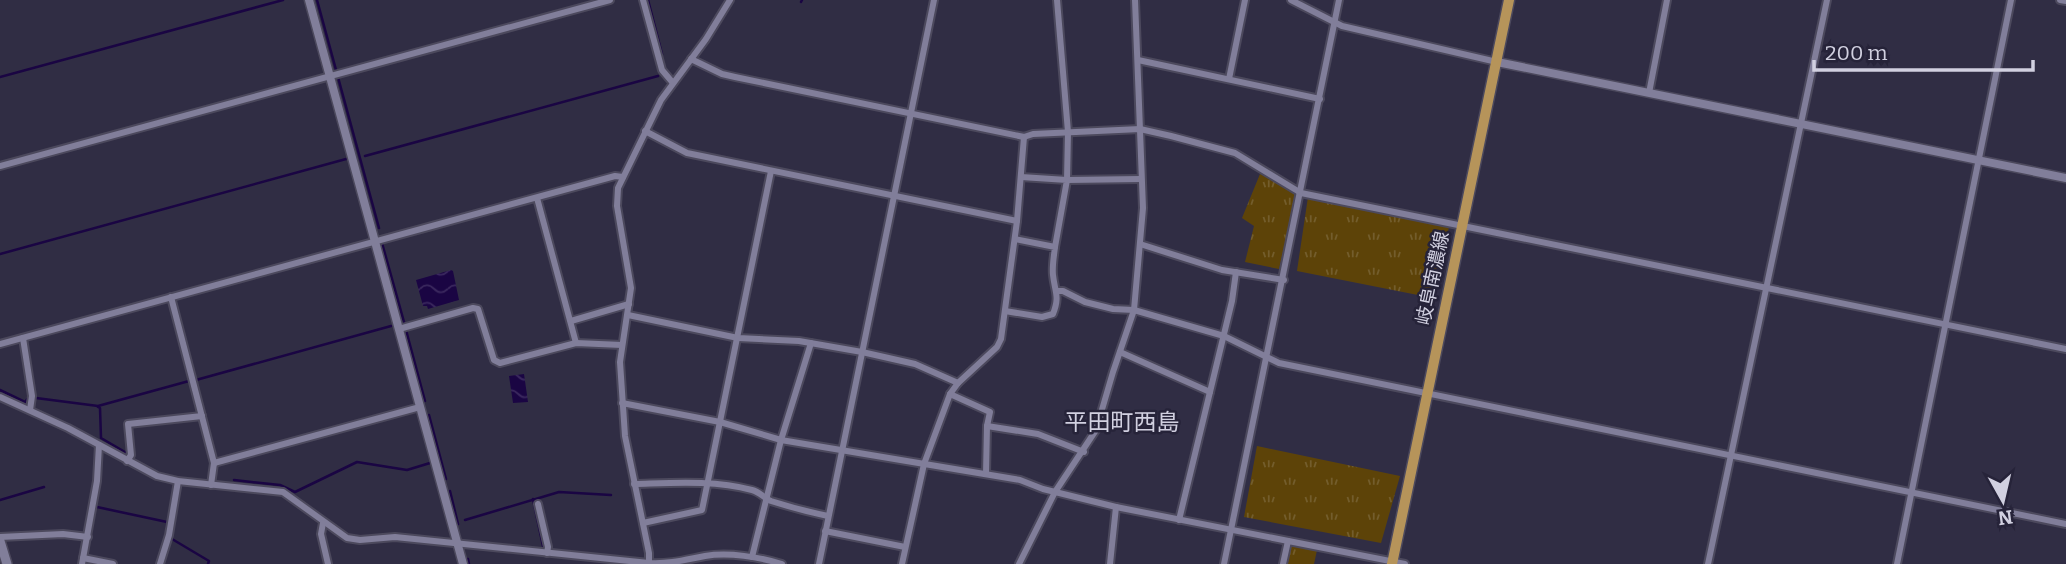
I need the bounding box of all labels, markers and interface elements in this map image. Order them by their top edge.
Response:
scale bar [1814,28,2033,72]
text: 200 m [1825,40,1888,66]
street label: 岐阜南濃線 [1411,229,1454,327]
district label: 平田町西島 [1065,408,1180,436]
north arrow [1968,466,2038,536]
text: N [1996,505,2014,530]

